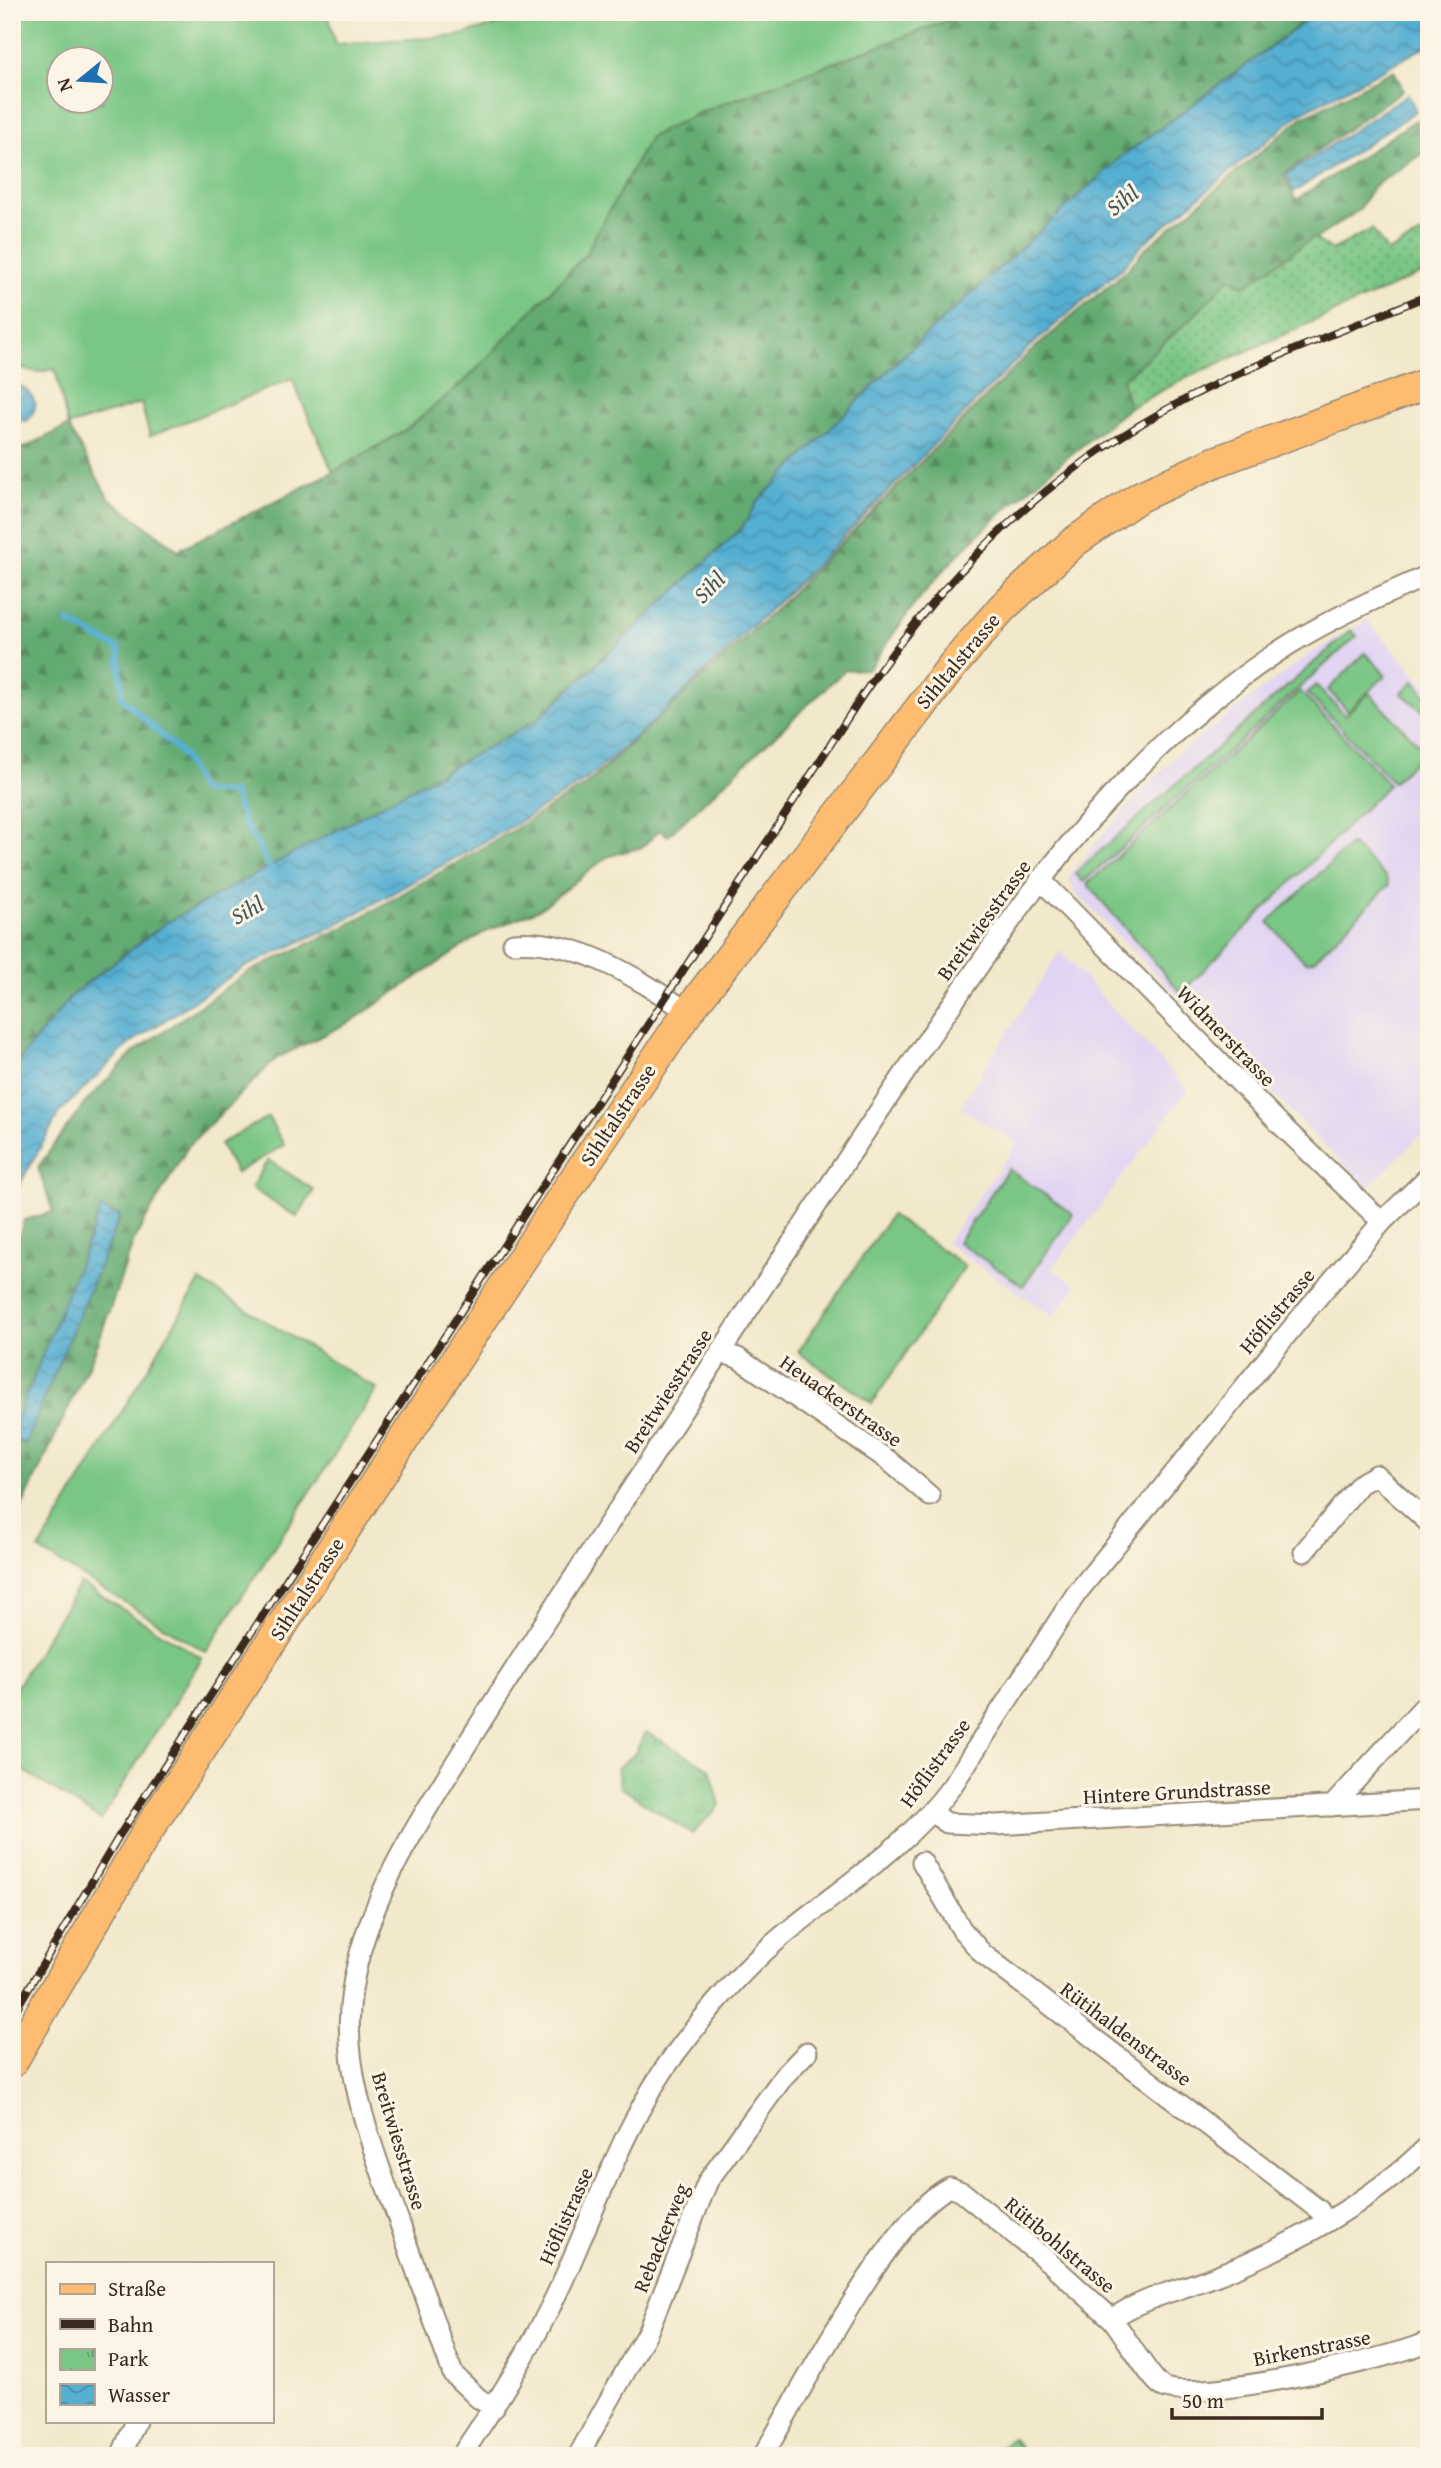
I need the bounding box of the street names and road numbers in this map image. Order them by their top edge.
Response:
street label: Sihltalstrasse [908,606,1007,716]
street label: Breitwiesstrasse [929,853,1038,987]
street label: Widmerstrasse [1170,978,1283,1094]
street label: Sihltalstrasse [572,1057,663,1172]
street label: Höflistrasse [1231,1261,1322,1360]
street label: Breitwiesstrasse [616,1322,720,1459]
street label: Heuackerstrasse [774,1347,909,1455]
street label: Sihltalstrasse [262,1531,352,1647]
street label: Höflistrasse [892,1711,978,1814]
street label: Hintere Grundstrasse [1082,1771,1272,1812]
street label: Rütihaldenstrasse [1054,1974,1199,2094]
street label: Breitwiesstrasse [364,2068,435,2214]
street label: Höflistrasse [530,2162,601,2270]
street label: Rebackerweg [625,2178,697,2297]
street label: Rütibohlstrasse [998,2189,1123,2301]
street label: Birkenstrasse [1251,2321,1373,2374]

